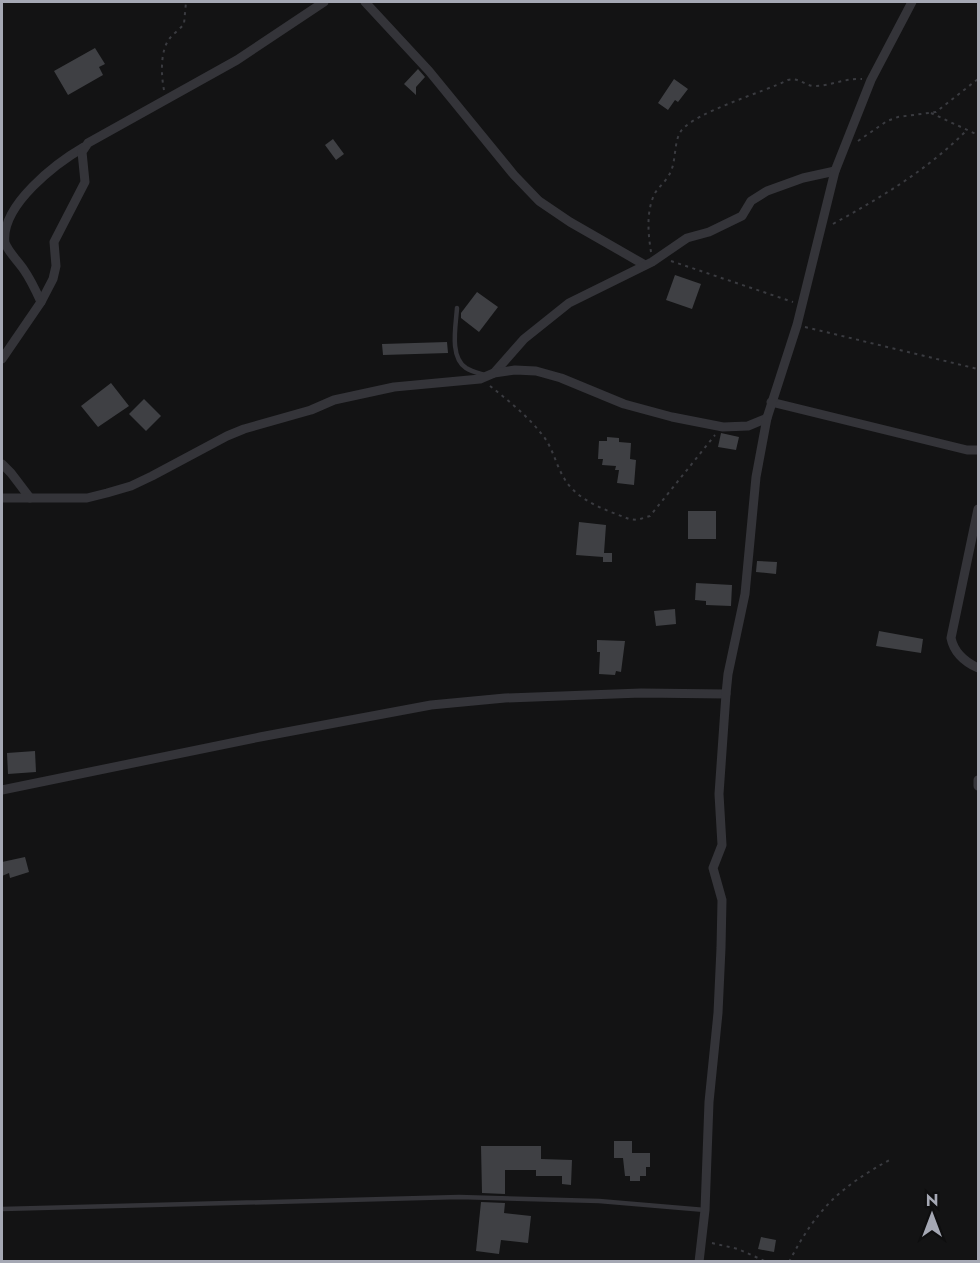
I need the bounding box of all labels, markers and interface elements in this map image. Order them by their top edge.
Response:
north arrow [902,1185,962,1245]
text: N [926,1189,938,1212]

